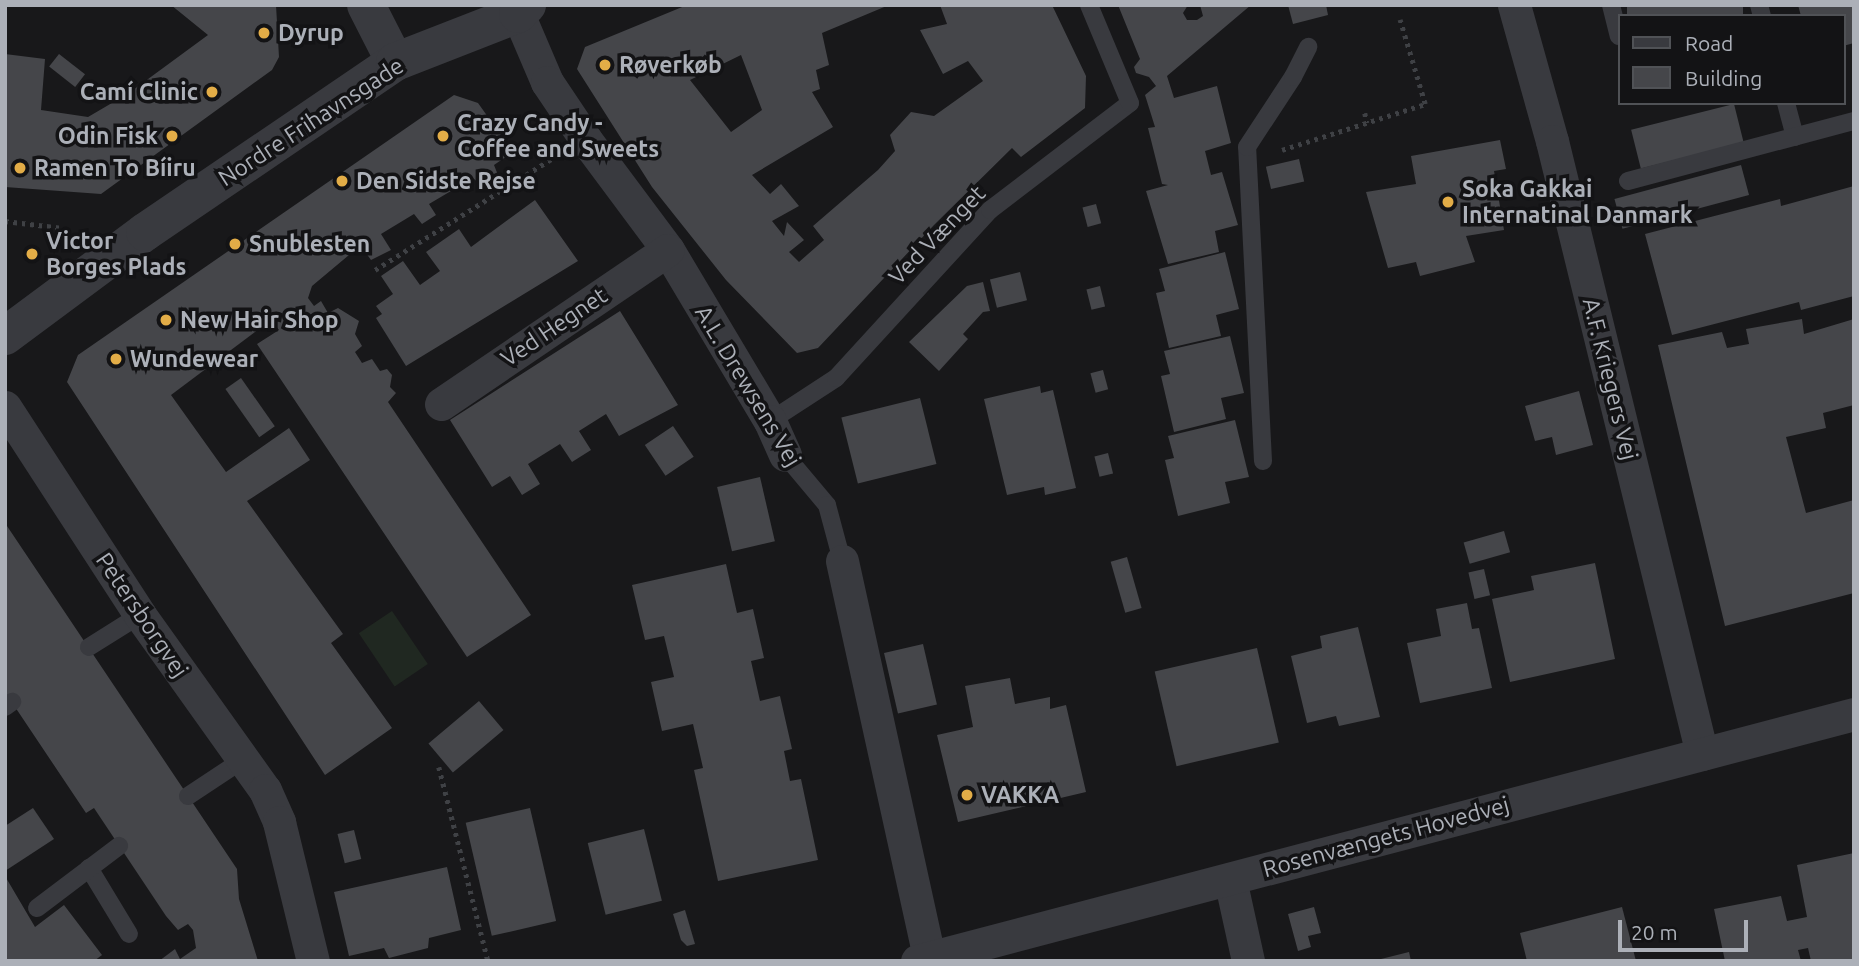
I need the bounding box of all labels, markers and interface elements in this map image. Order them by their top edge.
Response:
legend [1618,14,1845,105]
place label: Dyrup [278,19,344,47]
marker: Dyrup [256,25,272,41]
text: Road [1685,31,1733,55]
place label: Røverkøb [619,51,722,79]
street label: Nordre Frihavnsgade [213,52,409,192]
marker: Røverkøb [597,57,613,73]
text: Building [1685,66,1762,90]
place label: Camí Clinic [80,78,198,106]
marker: Camí Clinic [204,84,220,100]
place label: Crazy Candy - Coffee and Sweets [457,109,659,163]
place label: Odin Fisk [58,122,158,150]
marker: Odin Fisk [164,128,180,144]
marker: Crazy Candy - Coffee and Sweets [435,128,451,144]
place label: Ramen To Bíiru [34,154,196,182]
marker: Ramen To Bíiru [12,160,28,176]
place label: Den Sidste Rejse [356,167,536,195]
marker: Den Sidste Rejse [334,173,350,189]
place label: Soka Gakkai Internatinal Danmark [1462,175,1693,229]
street label: Ved Vænget [883,180,991,290]
marker: Soka Gakkai Internatinal Danmark [1440,194,1456,210]
place label: Victor Borges Plads [46,227,186,281]
place label: Snublesten [249,230,370,258]
marker: Snublesten [227,236,243,252]
marker: Victor Borges Plads [24,246,40,262]
street label: Ved Hegnet [496,281,612,373]
street label: A.F. Kriegers Vej [1577,295,1643,463]
street label: A.L. Drewsens Vej [689,300,807,472]
place label: New Hair Shop [180,306,338,334]
marker: New Hair Shop [158,312,174,328]
place label: Wundewear [130,345,258,373]
marker: Wundewear [108,351,124,367]
street label: Petersborgvej [90,547,194,683]
place label: VAKKA [981,781,1059,809]
marker: VAKKA [959,787,975,803]
street label: Rosenvængets Hovedvej [1260,791,1512,883]
scale bar [1621,906,1750,950]
text: 20 m [1631,920,1678,944]

